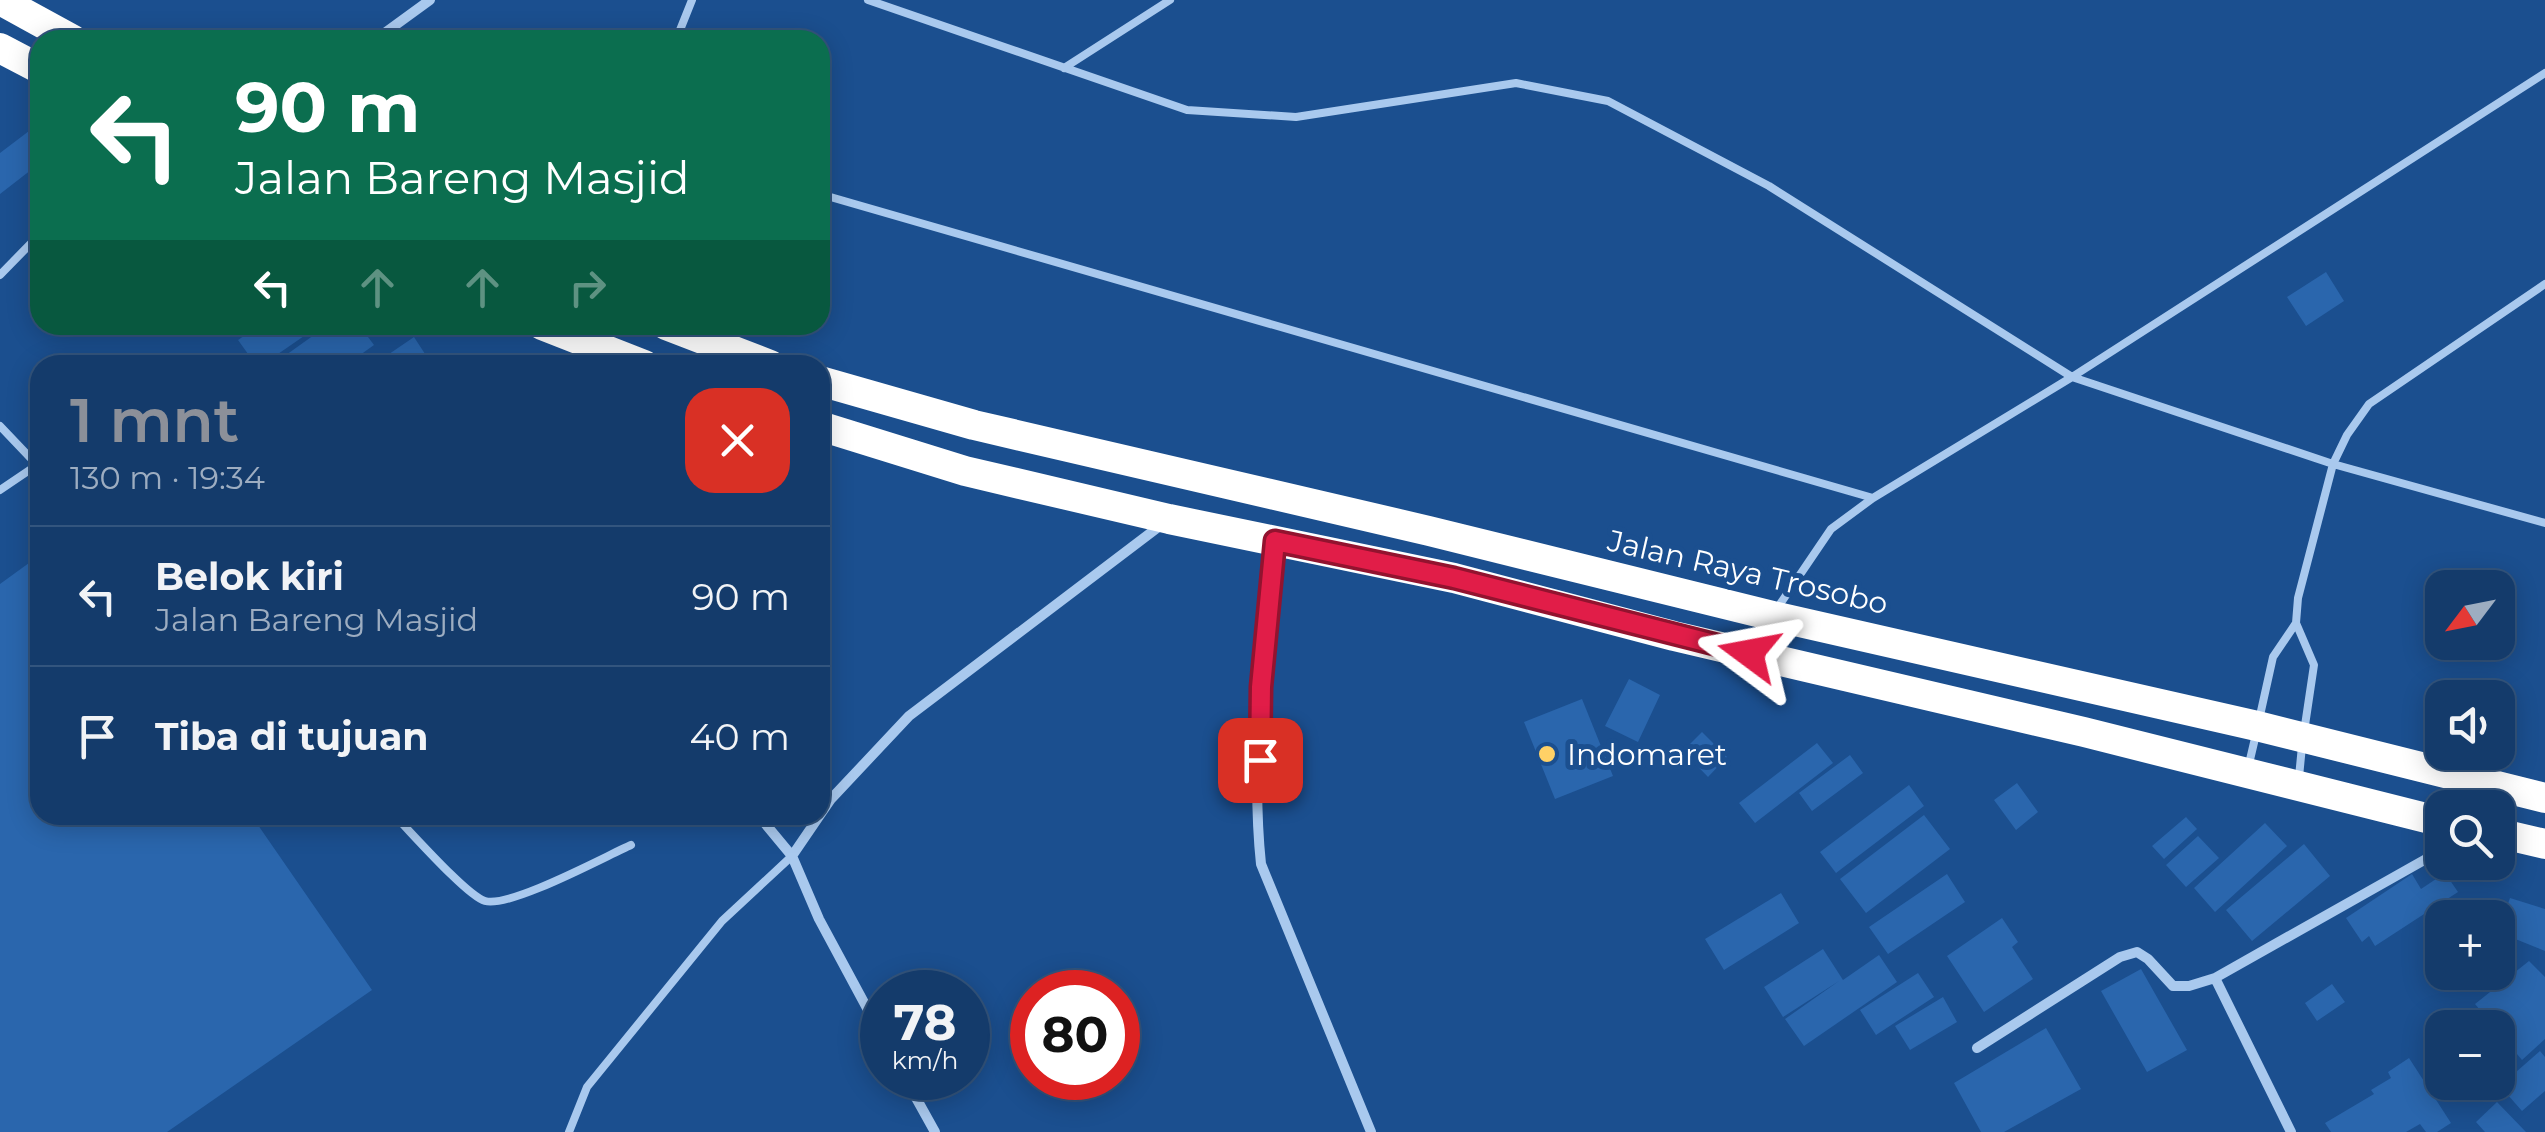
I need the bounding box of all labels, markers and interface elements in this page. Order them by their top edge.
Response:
text: 90 m [235,64,420,150]
icon: left [70,70,200,200]
text: Jalan Bareng Masjid [235,150,690,205]
icon: left [245,260,300,315]
icon: ahead [350,260,405,315]
icon: ahead [455,260,510,315]
icon: right [560,260,615,315]
text: 1 mnt [70,384,239,457]
button: close [685,388,790,493]
text: 130 m · 19:34 [70,458,265,497]
street label: Jalan Raya Trosobo [1603,522,1892,622]
text: Belok kiri [155,553,344,600]
icon: left [70,569,125,624]
north arrow [2425,570,2515,660]
map controls [2425,570,2515,1100]
text: 90 m [691,573,790,620]
text: Jalan Bareng Masjid [155,600,478,639]
position arrow [1697,601,1801,705]
button: sound [2425,680,2515,770]
icon: arrive [70,709,125,764]
text: Tiba di tujuan [155,713,429,760]
text: 40 m [689,713,790,760]
pin [1218,718,1303,803]
icon: arrive [1233,733,1288,788]
place label: Indomaret [1567,736,1727,773]
marker: Indomaret [1536,743,1558,765]
button: search [2425,790,2515,880]
button: + [2425,900,2515,990]
speed limit sign: 80 [1010,970,1140,1100]
text: 78 [893,992,957,1053]
button: − [2425,1010,2515,1100]
text: km/h [892,1045,958,1075]

